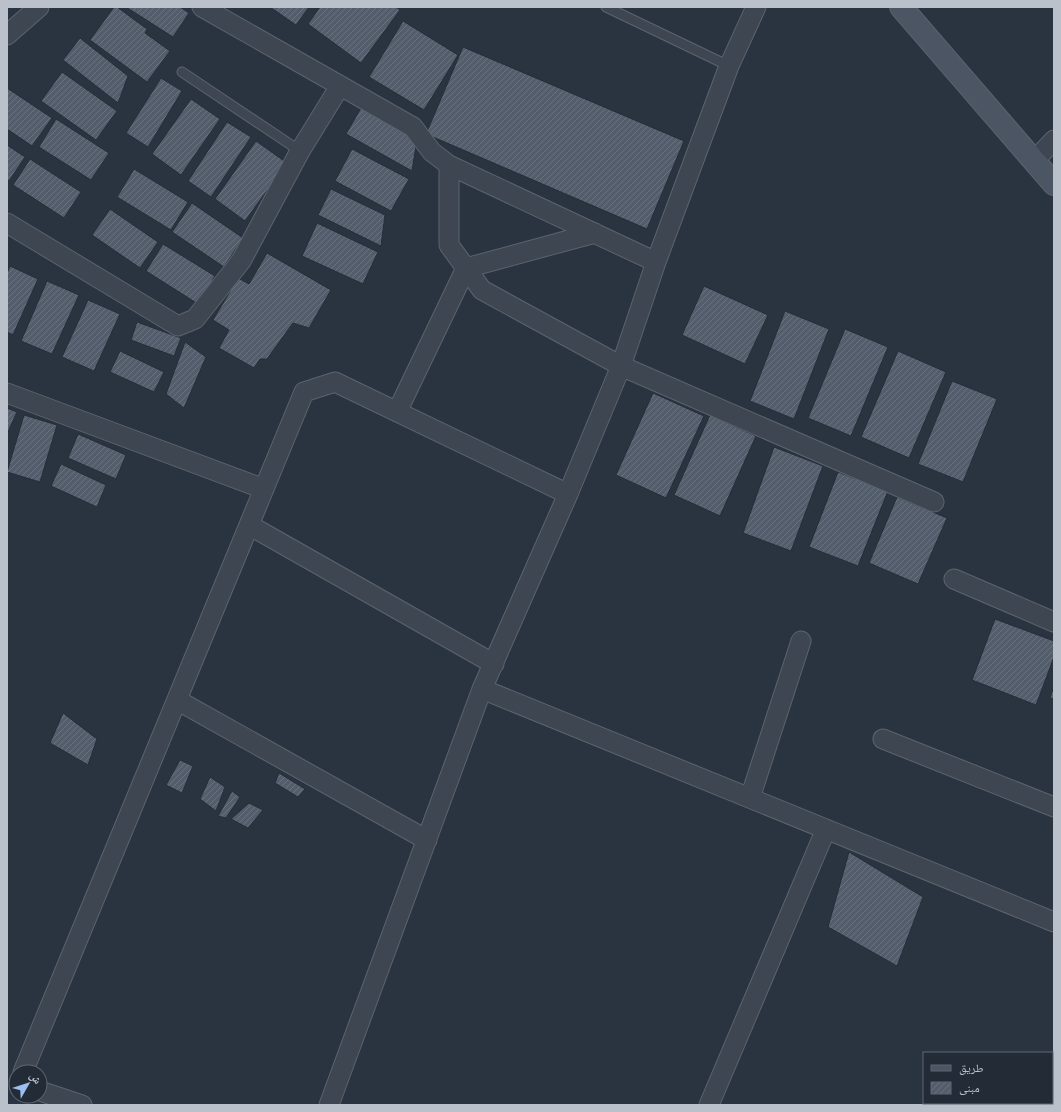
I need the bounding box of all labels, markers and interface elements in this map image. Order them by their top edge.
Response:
legend [923,1052,1053,1104]
text: طريق [959,1061,984,1075]
north arrow [8,1064,48,1104]
text: ش [26,1069,44,1088]
text: مبنى [959,1081,980,1095]

